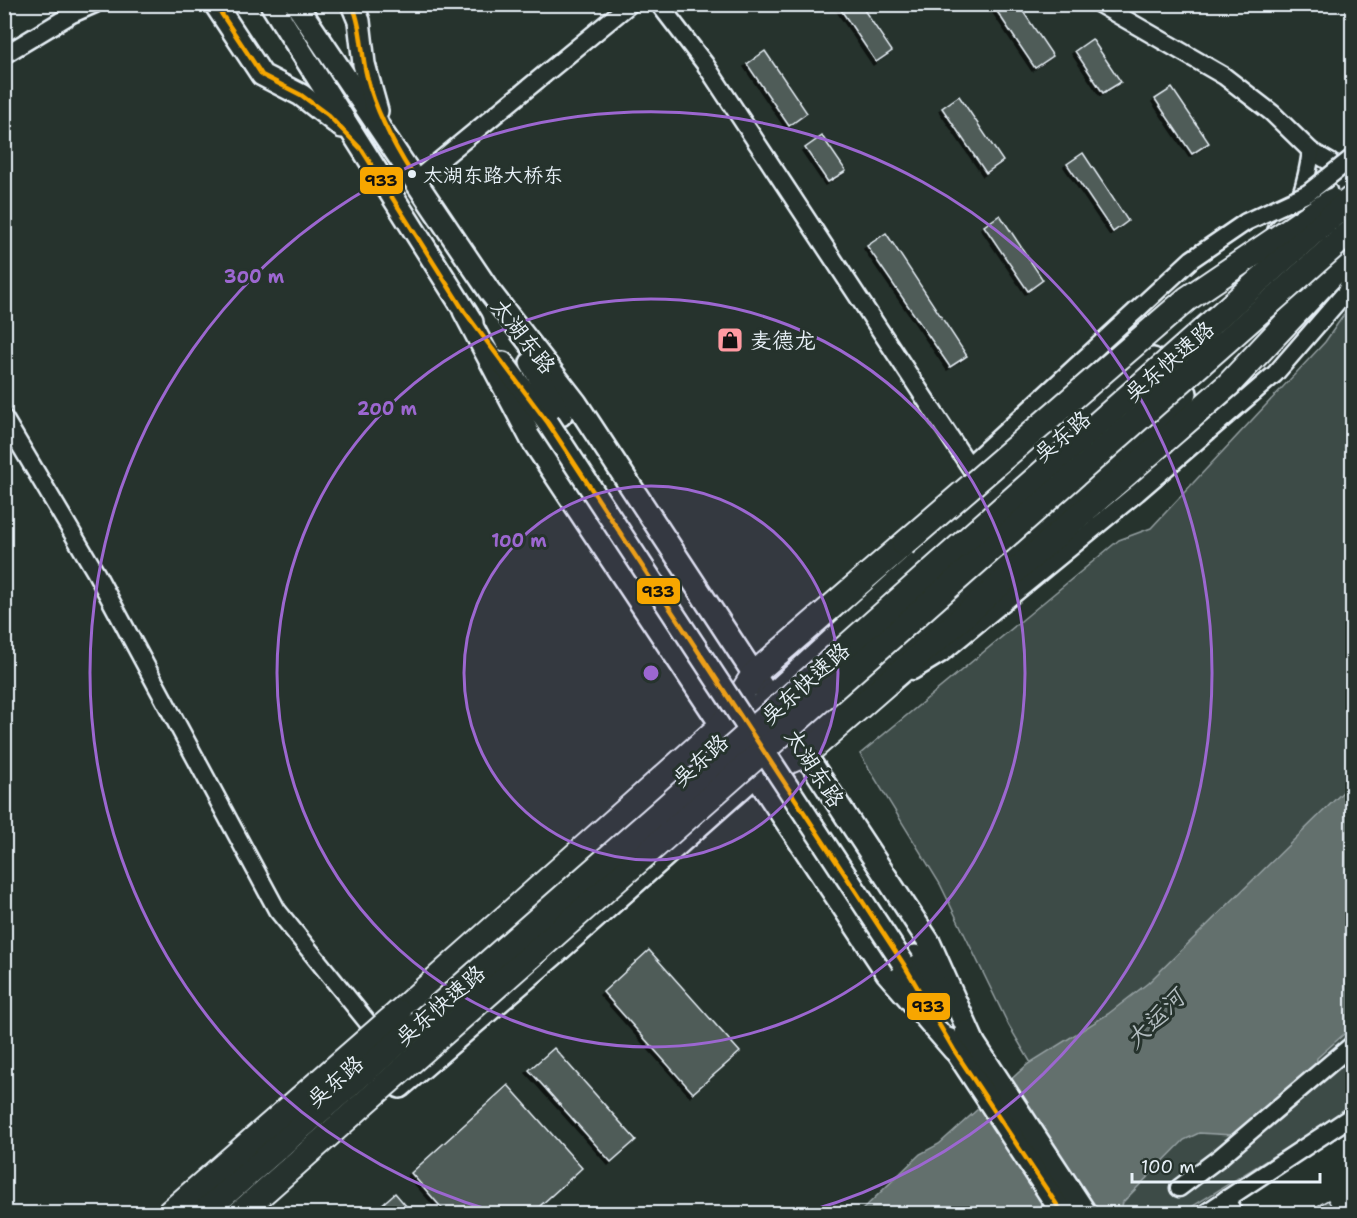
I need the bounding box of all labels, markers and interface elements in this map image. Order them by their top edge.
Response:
place label: 太湖东路大桥东 [423,162,563,188]
line badge: 933 [359,166,404,195]
marker: 太湖东路大桥东 [406,168,418,180]
text: 933 [364,170,398,191]
text: 300 m [224,265,285,289]
street label: 太湖东路 [485,293,562,380]
street label: 吴东快速路 [1118,314,1220,408]
shop icon: 麦德龙 [715,325,745,355]
place label: 麦德龙 [750,326,816,355]
text: 200 m [357,397,418,421]
street label: 吴东路 [1028,404,1097,469]
text: 100 m [491,529,547,553]
line badge: 933 [636,577,681,605]
text: 933 [641,581,675,602]
street label: 吴东快速路 [755,636,856,731]
centre of rings [641,663,661,683]
street label: 太湖东路 [778,723,851,813]
street label: 吴东路 [666,728,735,793]
street label: 吴东快速路 [389,958,491,1052]
water label: 大运河 [1118,979,1195,1056]
line badge: 933 [906,992,951,1021]
text: 933 [911,996,945,1017]
street label: 吴东路 [301,1049,370,1114]
scale bar [1132,1146,1320,1184]
text: 100 m [1141,1155,1195,1179]

